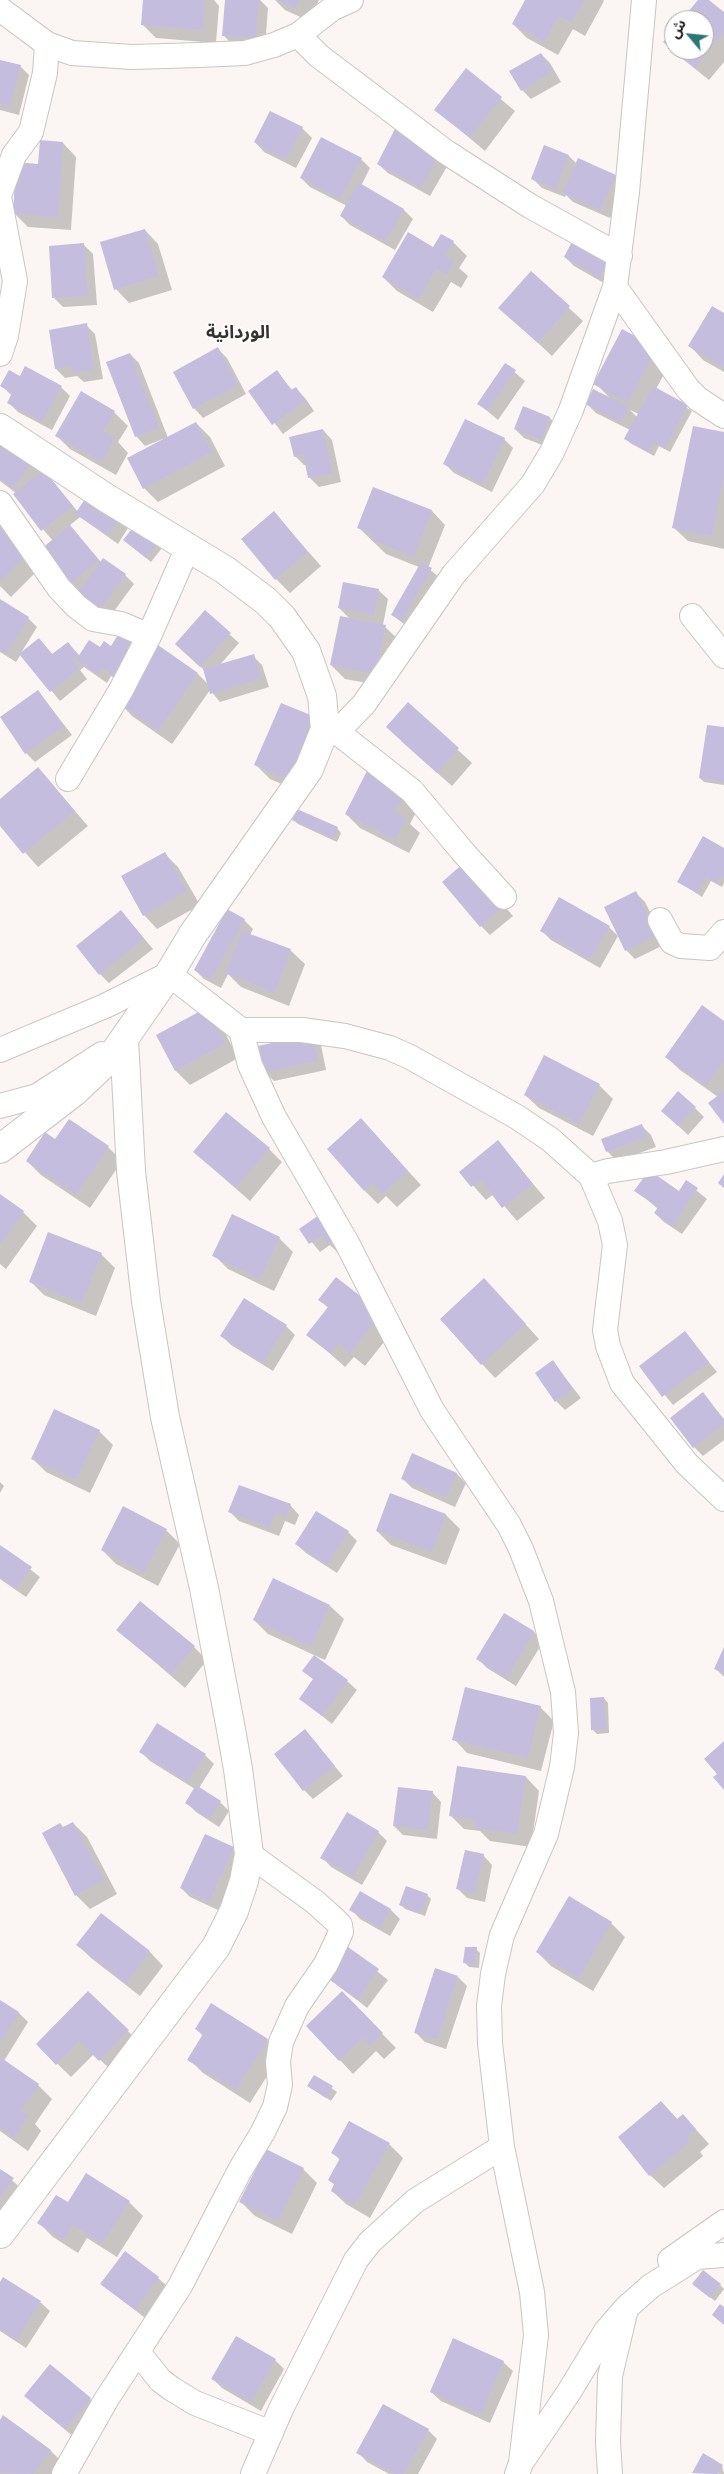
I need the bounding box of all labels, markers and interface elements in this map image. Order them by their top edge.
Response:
north arrow [664,10,714,60]
text: ش [663,15,690,42]
district label: الوردانية [206,322,270,344]

